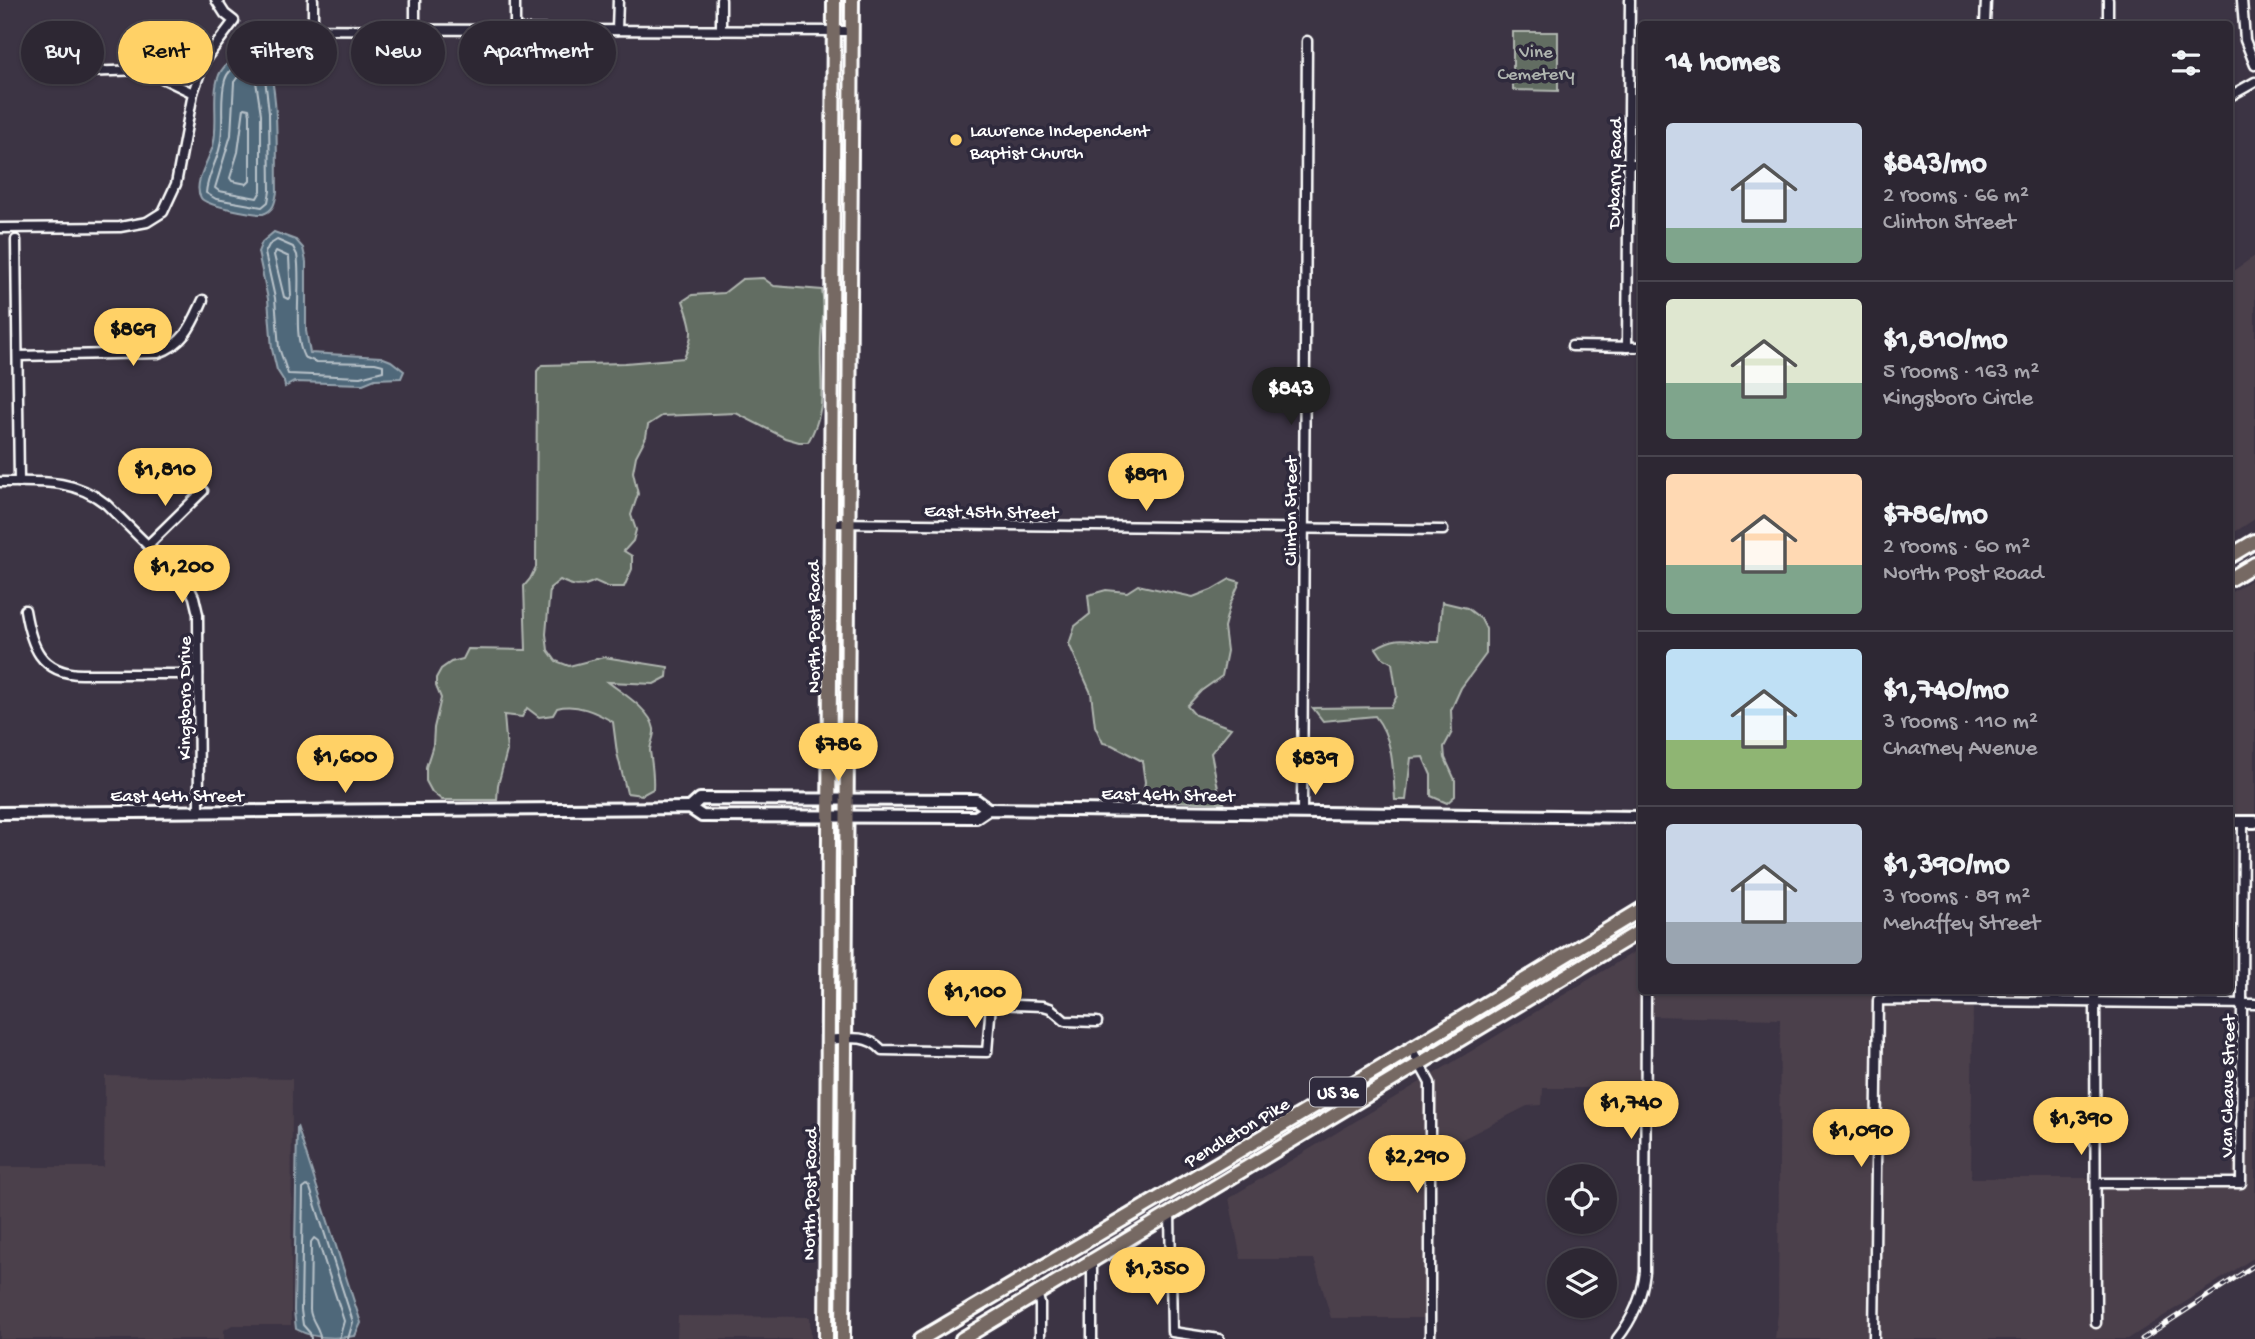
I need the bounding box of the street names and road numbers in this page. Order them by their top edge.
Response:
street label: Dubarry Road [1604,116,1629,231]
street label: Clinton Street [1281,454,1304,566]
street label: East 45th Street [924,501,1060,526]
street label: North Post Road [804,559,827,693]
street label: Kingsboro Drive [175,636,198,760]
street label: East 46th Street [1101,784,1237,809]
street label: East 46th Street [110,786,246,809]
street label: Van Cleave Street [2217,1012,2242,1159]
road number: US 36 [1310,1078,1366,1106]
street label: Pendleton Pike [1180,1094,1295,1175]
street label: North Post Road [799,1126,824,1261]

